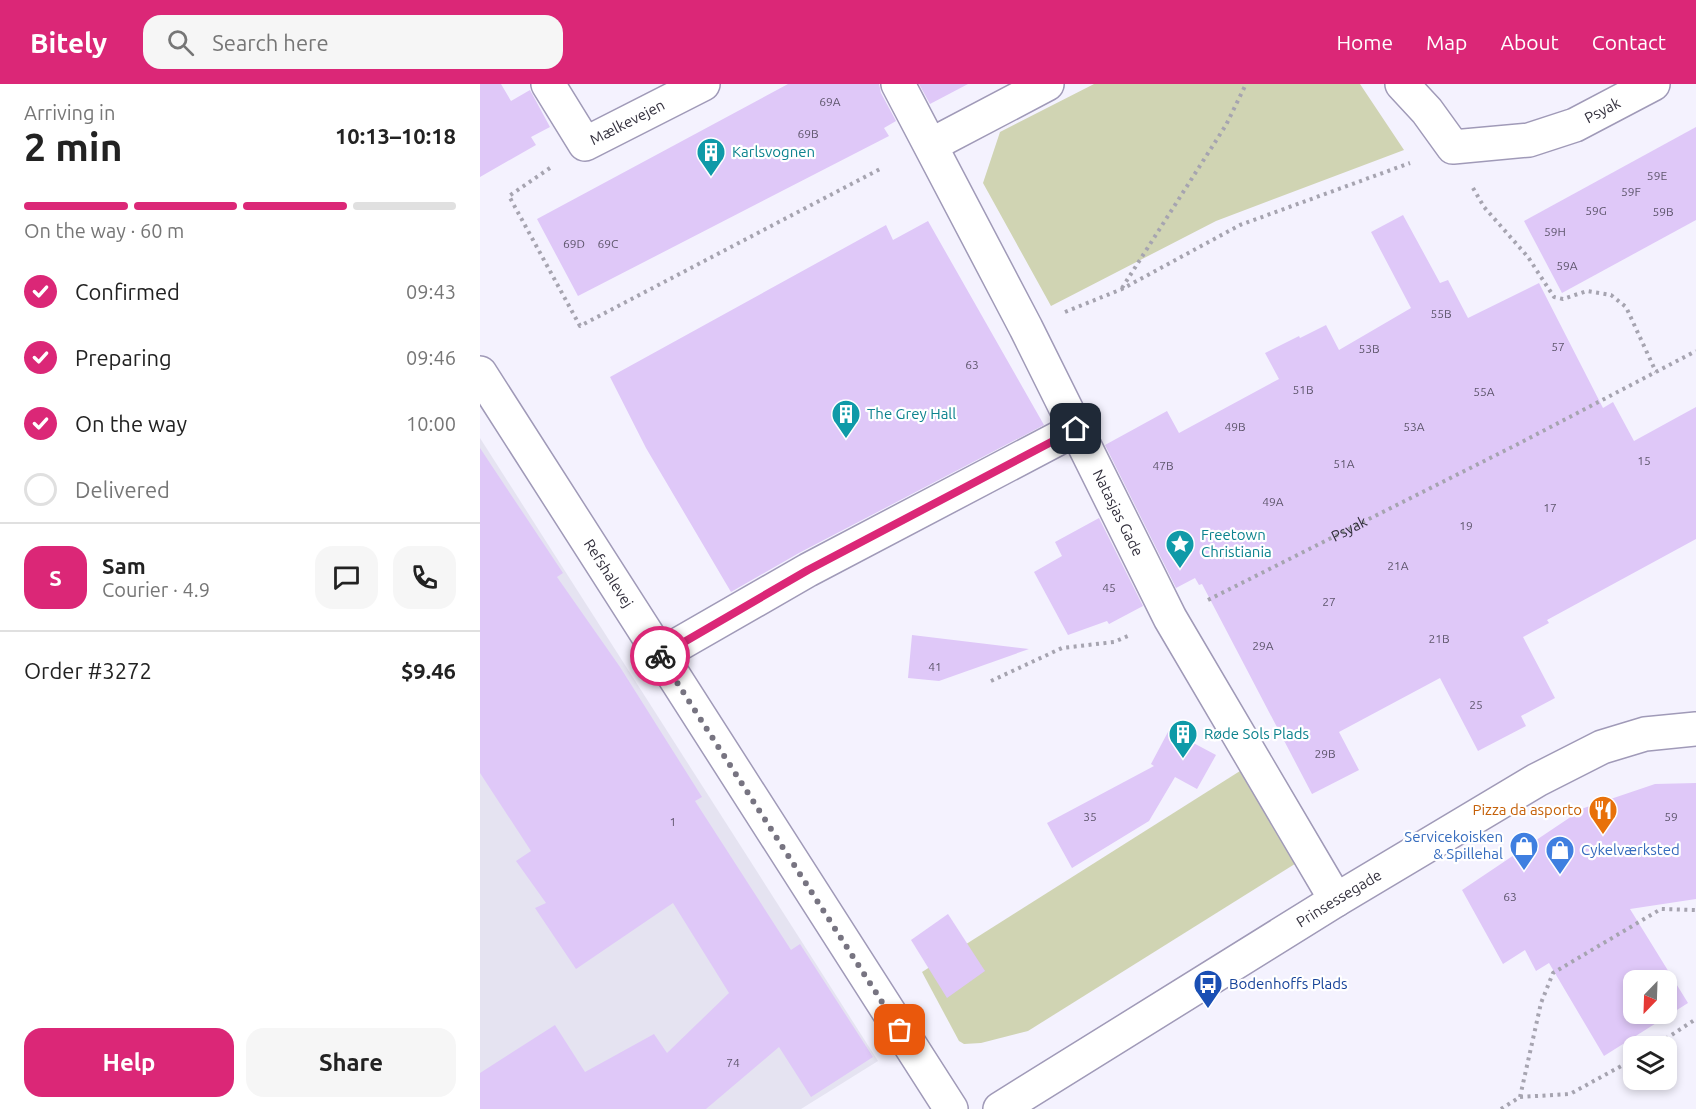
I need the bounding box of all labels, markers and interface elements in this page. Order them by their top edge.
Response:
search box [143,15,563,69]
icon: search [164,26,197,59]
text: Bitely [30,27,107,58]
text: Search here [212,30,329,55]
text: Home [1336,30,1393,54]
text: Map [1426,30,1467,54]
text: About [1500,30,1559,54]
text: Contact [1592,30,1666,54]
street label: Psyak [1582,94,1623,126]
house number: 69A [819,95,841,108]
street label: Mælkevejen [587,96,667,148]
text: Arriving in [24,101,115,124]
text: 10:13–10:18 [335,123,456,148]
text: 2 min [24,125,123,168]
house number: 69B [797,127,819,140]
building icon: Karlsvognen [695,136,727,178]
place label: Karlsvognen [732,143,815,160]
house number: 59E [1647,169,1667,182]
house number: 59F [1621,185,1641,198]
house number: 59G [1585,204,1607,217]
house number: 59B [1652,205,1674,218]
text: On the way · 60 m [24,219,184,242]
house number: 59H [1544,225,1566,238]
house number: 69D [563,237,585,250]
house number: 69C [598,237,619,250]
house number: 59A [1556,259,1578,272]
icon: check [24,275,57,308]
text: Confirmed [75,279,180,304]
text: 09:43 [406,280,456,303]
house number: 55B [1430,307,1452,320]
house number: 57 [1551,340,1565,353]
icon: check [24,341,57,374]
house number: 53B [1358,342,1380,355]
text: Preparing [75,345,172,370]
text: 09:46 [406,346,456,369]
house number: 63 [965,358,979,371]
house number: 51B [1292,383,1314,396]
house number: 55A [1473,385,1495,398]
building icon: The Grey Hall [830,398,862,440]
pin [1050,403,1101,454]
place label: The Grey Hall [867,405,956,422]
icon: check [24,407,57,440]
text: On the way [75,411,187,436]
text: 10:00 [406,412,456,435]
icon: home [1059,412,1092,445]
house number: 49B [1224,420,1246,433]
house number: 53A [1403,420,1425,433]
house number: 15 [1637,454,1651,467]
house number: 51A [1333,457,1355,470]
house number: 47B [1152,459,1174,472]
street label: Natasjas Gade [1090,467,1147,559]
text: Delivered [75,477,170,502]
house number: 49A [1262,495,1284,508]
house number: 17 [1543,501,1557,514]
street label: Psyak [1328,512,1370,545]
house number: 19 [1459,519,1473,532]
place label: Freetown Christiania [1201,526,1272,560]
place icon: Freetown Christiania [1164,528,1196,570]
street label: Refshalevej [581,536,637,610]
button: chat [315,546,378,609]
button: phone [393,546,456,609]
text: Sam [102,553,146,578]
house number: 21A [1387,559,1409,572]
text: S [49,565,62,590]
text: Courier · 4.9 [102,578,210,601]
house number: 45 [1102,581,1116,594]
house number: 27 [1322,595,1336,608]
courier [630,626,690,686]
house number: 21B [1428,632,1450,645]
house number: 29A [1252,639,1274,652]
icon: bike [644,640,677,673]
text: Order #3272 [24,658,152,683]
text: $9.46 [401,658,456,683]
house number: 41 [928,660,942,673]
house number: 25 [1469,698,1483,711]
building icon: Røde Sols Plads [1167,718,1199,760]
place label: Røde Sols Plads [1204,725,1309,742]
house number: 29B [1314,747,1336,760]
restaurant icon: Pizza da asporto [1587,794,1619,836]
place label: Pizza da asporto [1472,801,1582,818]
house number: 35 [1083,810,1097,823]
house number: 59 [1664,810,1678,823]
house number: 1 [670,815,676,828]
place label: Servicekoisken & Spillehal [1404,828,1503,862]
shop icon: Servicekoisken & Spillehal [1508,830,1540,872]
shop icon: Cykelværksted [1544,834,1576,876]
place label: Cykelværksted [1581,841,1680,858]
street label: Prinsessegade [1293,866,1384,931]
house number: 63 [1503,890,1517,903]
bus stop icon: Bodenhoffs Plads [1192,968,1224,1010]
north arrow [1623,970,1677,1024]
map controls [1623,970,1677,1090]
place label: Bodenhoffs Plads [1229,975,1348,992]
pin [874,1004,925,1055]
icon: bag [883,1013,916,1046]
button: Help [24,1028,234,1097]
button: Share [246,1028,456,1097]
button: layers [1623,1036,1677,1090]
house number: 74 [726,1056,740,1069]

